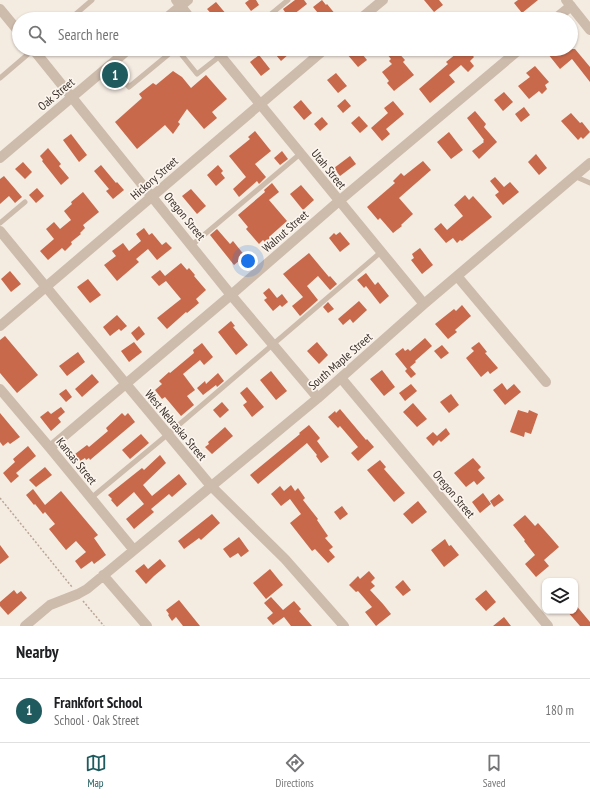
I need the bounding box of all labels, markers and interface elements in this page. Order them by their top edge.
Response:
search box [12,12,578,56]
icon: search [26,23,48,45]
text: Search here [58,25,119,44]
pin: 1 [102,60,128,90]
street label: Oak Street [35,74,78,114]
street label: Utah Street [308,146,350,193]
street label: Hickory Street [127,153,181,203]
street label: Oregon Street [161,189,209,244]
street label: Walnut Street [259,206,312,255]
your location [238,251,258,271]
street label: South Maple Street [305,329,375,393]
street label: West Nebraska Street [142,386,211,464]
street label: Kansas Street [54,435,101,488]
street label: Oregon Street [430,467,479,521]
map controls [542,578,578,614]
button: layers [542,578,578,614]
text: Nearby [16,641,59,663]
text: Frankfort School [54,693,142,712]
text: 1 [26,702,32,719]
text: 180 m [545,702,574,719]
text: School · Oak Street [54,712,139,729]
tab: Map [85,752,107,790]
tab: Directions [276,752,314,790]
tab: Saved [483,752,505,790]

